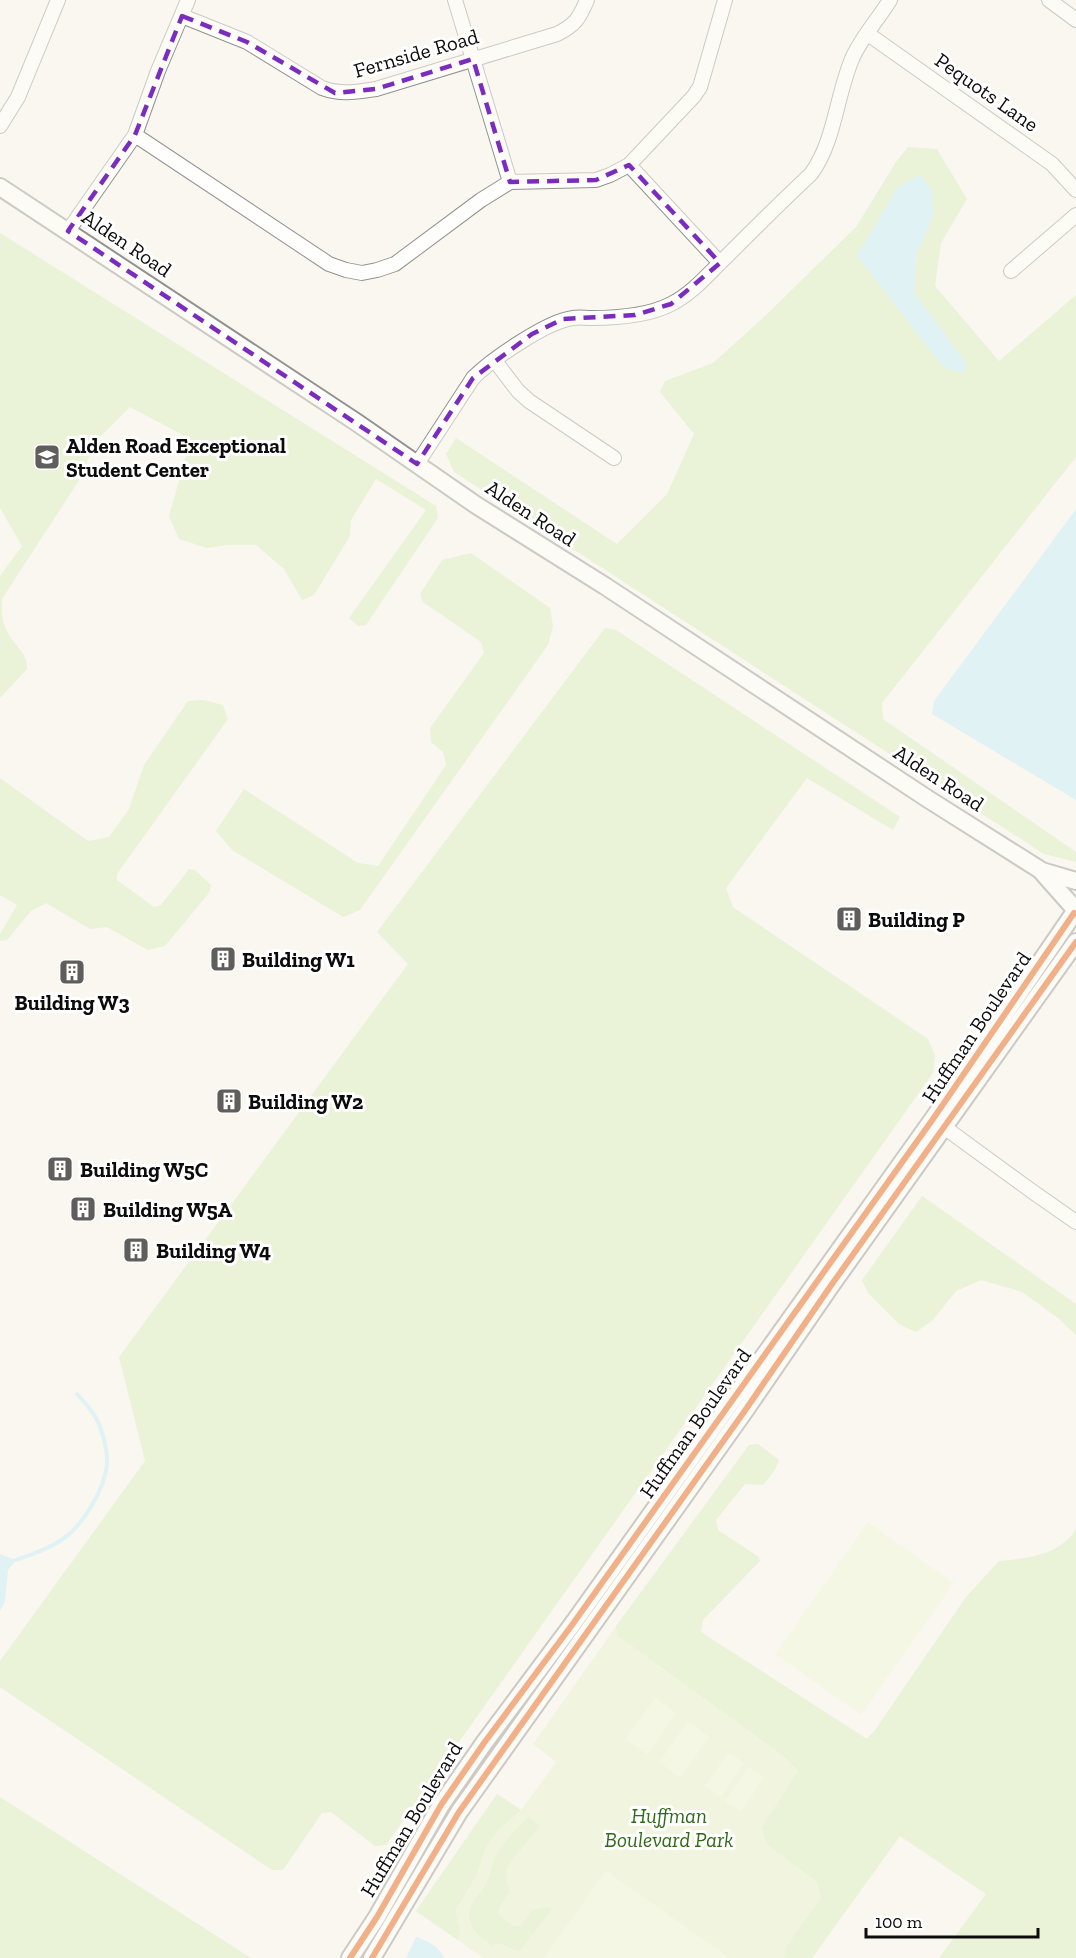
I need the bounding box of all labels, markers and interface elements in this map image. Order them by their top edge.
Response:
street label: Fernside Road [351,23,482,83]
street label: Pequots Lane [930,47,1044,137]
street label: Alden Road [78,204,177,282]
place label: Alden Road Exceptional Student Center [66,433,286,482]
school or university icon: Alden Road Exceptional Student Center [32,442,62,472]
street label: Alden Road [481,475,581,552]
street label: Alden Road [889,740,989,817]
building icon: Building P [834,904,864,934]
place label: Building P [868,907,965,932]
building icon: Building W1 [208,944,238,974]
street label: Huffman Boulevard [916,946,1036,1107]
place label: Building W1 [242,947,355,972]
building icon: Building W3 [57,957,87,987]
place label: Building W3 [14,990,130,1015]
building icon: Building W2 [214,1086,244,1116]
place label: Building W2 [248,1089,363,1114]
building icon: Building W5C [45,1154,75,1184]
place label: Building W5C [80,1157,208,1182]
building icon: Building W5A [68,1194,98,1224]
place label: Building W5A [103,1197,233,1222]
building icon: Building W4 [121,1235,151,1265]
place label: Building W4 [156,1238,271,1263]
street label: Huffman Boulevard [634,1343,756,1503]
street label: Huffman Boulevard [355,1736,467,1901]
park label: Huffman Boulevard Park [605,1803,733,1852]
scale bar [866,1901,1038,1939]
text: 100 m [875,1911,923,1933]

